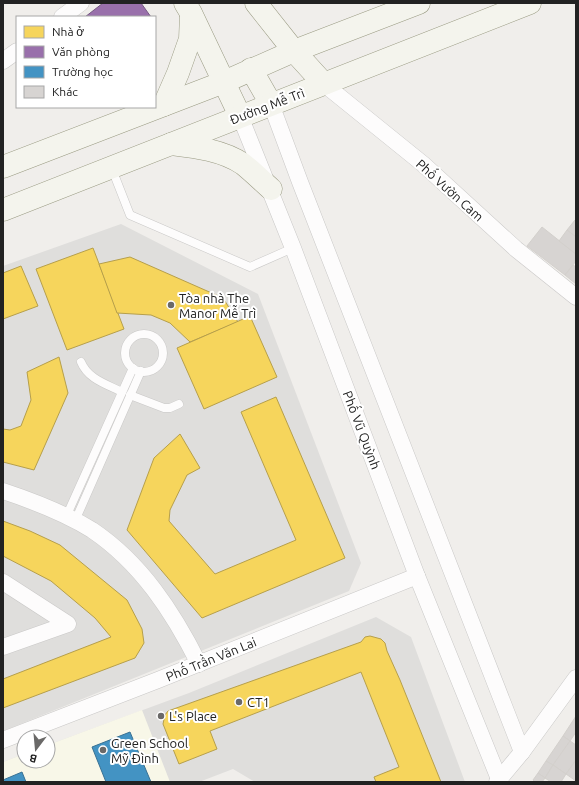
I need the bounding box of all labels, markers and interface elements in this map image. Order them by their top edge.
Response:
legend [16,16,156,108]
text: Nhà ở [52,25,84,38]
text: Văn phòng [52,45,110,58]
text: Trường học [52,65,113,79]
street label: Đường Mễ Trì [227,84,306,127]
text: Khác [52,85,78,98]
street label: Phố Vườn Cam [414,155,488,224]
place label: Tòa nhà The Manor Mễ Trì [179,291,256,320]
marker: Tòa nhà The Manor Mễ Trì [166,300,176,310]
street label: Phố Vũ Quỳnh [340,388,385,472]
street label: Phố Trần Văn Lai [163,632,258,684]
place label: CT1 [247,695,270,709]
marker: CT1 [234,697,244,707]
place label: L's Place [169,709,217,723]
marker: L's Place [156,711,166,721]
north arrow [16,729,56,769]
place label: Green School Mỹ Đình [111,736,189,765]
marker: Green School Mỹ Đình [98,745,108,755]
text: B [28,752,38,765]

